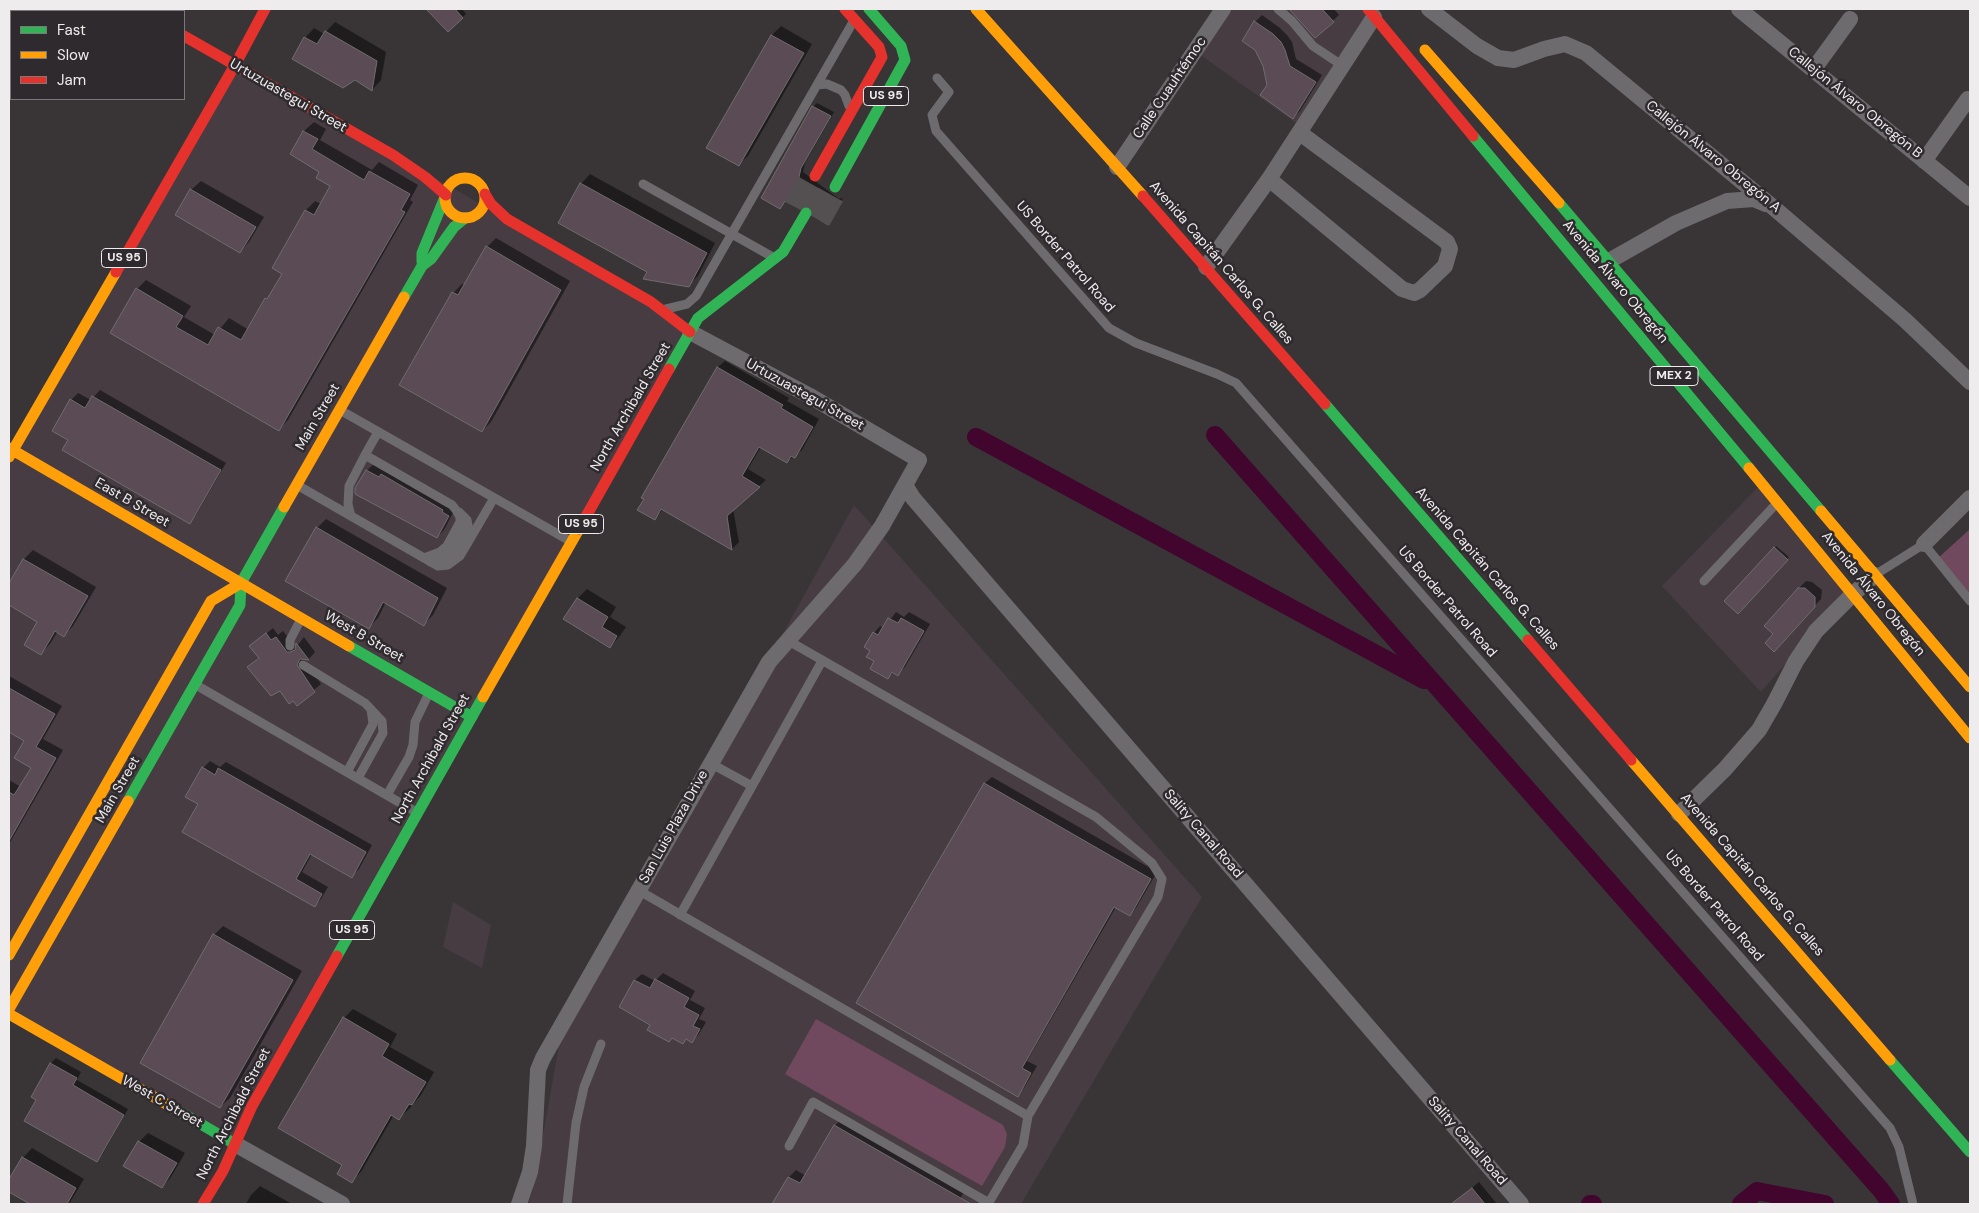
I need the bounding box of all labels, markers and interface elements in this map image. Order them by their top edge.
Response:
legend [10,10,185,100]
text: Fast [57,20,86,40]
street label: Calle Cuauhtémoc [1130,34,1210,142]
street label: Callejón Álvaro Obregón B [1785,44,1925,162]
text: Slow [57,45,89,65]
street label: Urtuzuastegui Street [226,56,350,136]
text: Jam [57,70,86,90]
road number: US 95 [864,86,908,105]
street label: Callejón Álvaro Obregón A [1642,97,1784,217]
street label: Avenida Capitán Carlos G. Calles [1146,178,1296,348]
street label: US Border Patrol Road [1012,198,1118,316]
street label: Avenida Álvaro Obregón [1559,217,1671,347]
road number: US 95 [102,248,146,268]
street label: North Archibald Street [587,340,675,474]
street label: Urtuzuastegui Street [743,356,867,434]
road number: MEX 2 [1650,366,1698,386]
street label: Main Street [292,381,344,453]
street label: East B Street [92,475,172,531]
street label: Avenida Capitán Carlos G. Calles [1412,484,1562,654]
road number: US 95 [558,514,604,534]
street label: Avenida Álvaro Obregón [1818,528,1928,660]
street label: US Border Patrol Road [1394,543,1500,661]
street label: West B Street [321,608,407,666]
street label: North Archibald Street [388,691,474,827]
street label: Main Street [92,754,144,826]
street label: San Luis Plaza Drive [636,767,712,887]
street label: Sality Canal Road [1160,786,1246,882]
street label: Avenida Capitán Carlos G. Calles [1677,790,1827,960]
street label: US Border Patrol Road [1661,847,1767,965]
road number: US 95 [330,920,374,940]
street label: North Archibald Street [193,1045,275,1183]
street label: West C Street [119,1072,205,1132]
street label: Sality Canal Road [1424,1093,1510,1189]

